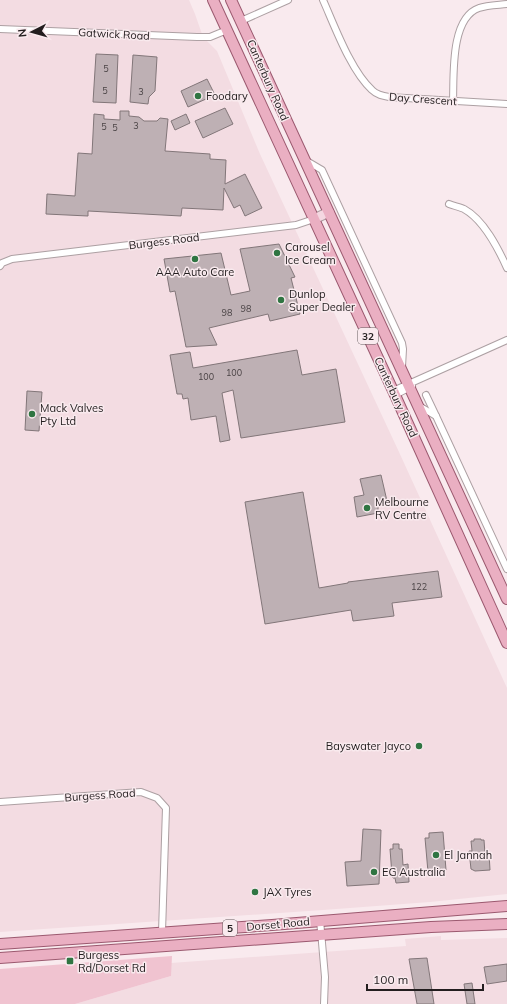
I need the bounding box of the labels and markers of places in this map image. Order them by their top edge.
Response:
place label: Foodary [206,89,248,103]
marker: Foodary [193,91,203,101]
place label: Carousel Ice Cream [285,240,336,267]
marker: Carousel Ice Cream [272,248,282,258]
marker: AAA Auto Care [190,254,200,264]
place label: AAA Auto Care [156,265,234,279]
place label: Dunlop Super Dealer [289,287,355,314]
marker: Dunlop Super Dealer [276,295,286,305]
place label: Mack Valves Pty Ltd [40,401,103,428]
marker: Mack Valves Pty Ltd [27,409,37,419]
place label: Melbourne RV Centre [375,495,429,522]
marker: Melbourne RV Centre [362,503,372,513]
place label: Bayswater Jayco [326,739,411,753]
marker: Bayswater Jayco [414,741,424,751]
place label: El Jannah [444,848,492,862]
marker: El Jannah [431,850,441,860]
place label: EG Australia [382,865,445,879]
marker: EG Australia [369,867,379,877]
place label: JAX Tyres [263,885,312,899]
marker: JAX Tyres [250,887,260,897]
place label: Burgess Rd/Dorset Rd [78,948,146,975]
marker: Burgess Rd/Dorset Rd [65,956,75,966]

